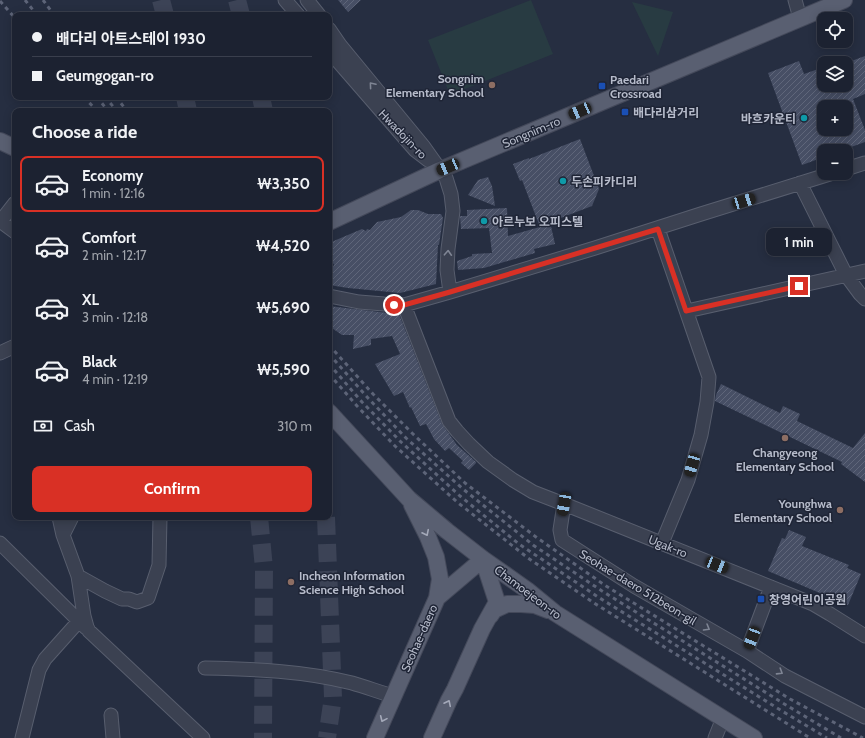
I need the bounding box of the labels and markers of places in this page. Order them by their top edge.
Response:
place label: Songnim Elementary School [386,71,484,100]
place label: Paedari Crossroad [610,72,662,101]
marker: Songnim Elementary School [487,80,497,90]
marker: Paedari Crossroad [597,81,607,91]
place label: 배다리삼거리 [633,105,699,120]
marker: 배다리삼거리 [620,107,630,117]
place label: 바흐카운티 [741,111,796,126]
marker: 바흐카운티 [799,113,809,123]
place label: 두손피카디리 [571,174,637,189]
marker: 두손피카디리 [558,176,568,186]
place label: 아르누보 오피스텔 [492,214,583,229]
marker: 아르누보 오피스텔 [479,216,489,226]
marker: Changyeong Elementary School [780,433,790,443]
place label: Changyeong Elementary School [736,445,834,474]
place label: Younghwa Elementary School [734,496,832,525]
marker: Younghwa Elementary School [835,505,845,515]
place label: Incheon Information Science High School [299,568,405,597]
marker: Incheon Information Science High School [286,577,296,587]
place label: 창영어린이공원 [769,592,846,607]
marker: 창영어린이공원 [756,594,766,604]

